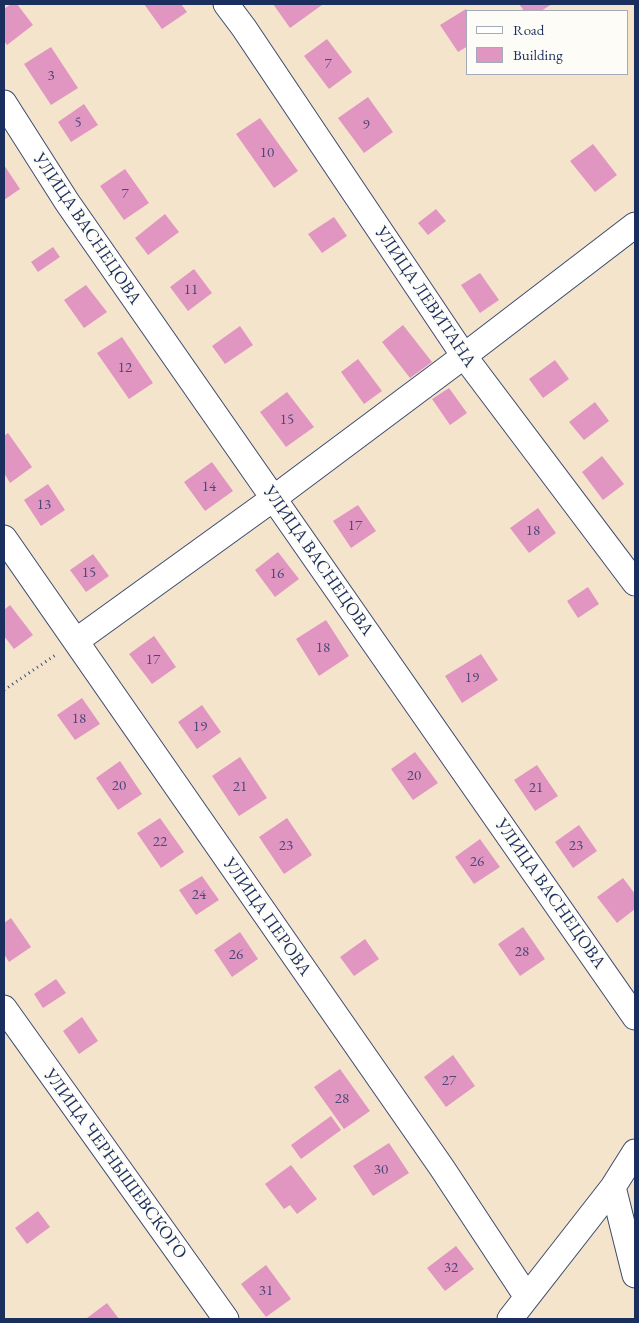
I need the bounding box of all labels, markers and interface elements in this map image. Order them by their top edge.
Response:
legend [466,10,629,75]
text: Road [513,20,544,39]
text: Building [513,45,563,64]
house number: 7 [324,55,332,73]
house number: 3 [47,67,55,85]
house number: 5 [74,114,82,132]
house number: 9 [362,116,370,134]
house number: 10 [260,144,274,162]
street label: УЛИЦА ВАСНЕЦОВА [28,149,146,309]
house number: 7 [121,185,129,203]
street label: УЛИЦА ЛЕВИТАНА [370,222,480,372]
house number: 11 [184,281,198,299]
house number: 12 [118,359,132,377]
house number: 15 [280,411,294,429]
house number: 14 [202,478,216,496]
street label: УЛИЦА ВАСНЕЦОВА [258,482,378,640]
house number: 13 [37,496,51,514]
house number: 17 [348,517,362,535]
house number: 18 [526,522,540,540]
house number: 15 [82,564,96,582]
house number: 16 [270,565,284,583]
house number: 18 [316,639,330,657]
house number: 17 [146,651,160,669]
house number: 19 [465,669,479,687]
house number: 18 [72,710,86,728]
house number: 19 [193,718,207,736]
house number: 20 [407,767,421,785]
house number: 20 [112,777,126,795]
house number: 21 [233,778,247,796]
house number: 21 [529,779,543,797]
street label: УЛИЦА ВАСНЕЦОВА [490,815,610,973]
house number: 22 [153,833,167,851]
house number: 23 [279,837,293,855]
house number: 23 [569,837,583,855]
house number: 26 [470,853,484,871]
street label: УЛИЦА ПЕРОВА [218,854,316,980]
house number: 24 [192,886,206,904]
house number: 28 [515,943,529,961]
house number: 26 [229,946,243,964]
street label: УЛИЦА ЧЕРНЫШЕВСКОГО [39,1065,191,1263]
house number: 27 [442,1072,456,1090]
house number: 28 [335,1090,349,1108]
house number: 30 [374,1161,388,1179]
house number: 32 [444,1259,458,1277]
house number: 31 [259,1282,273,1300]

